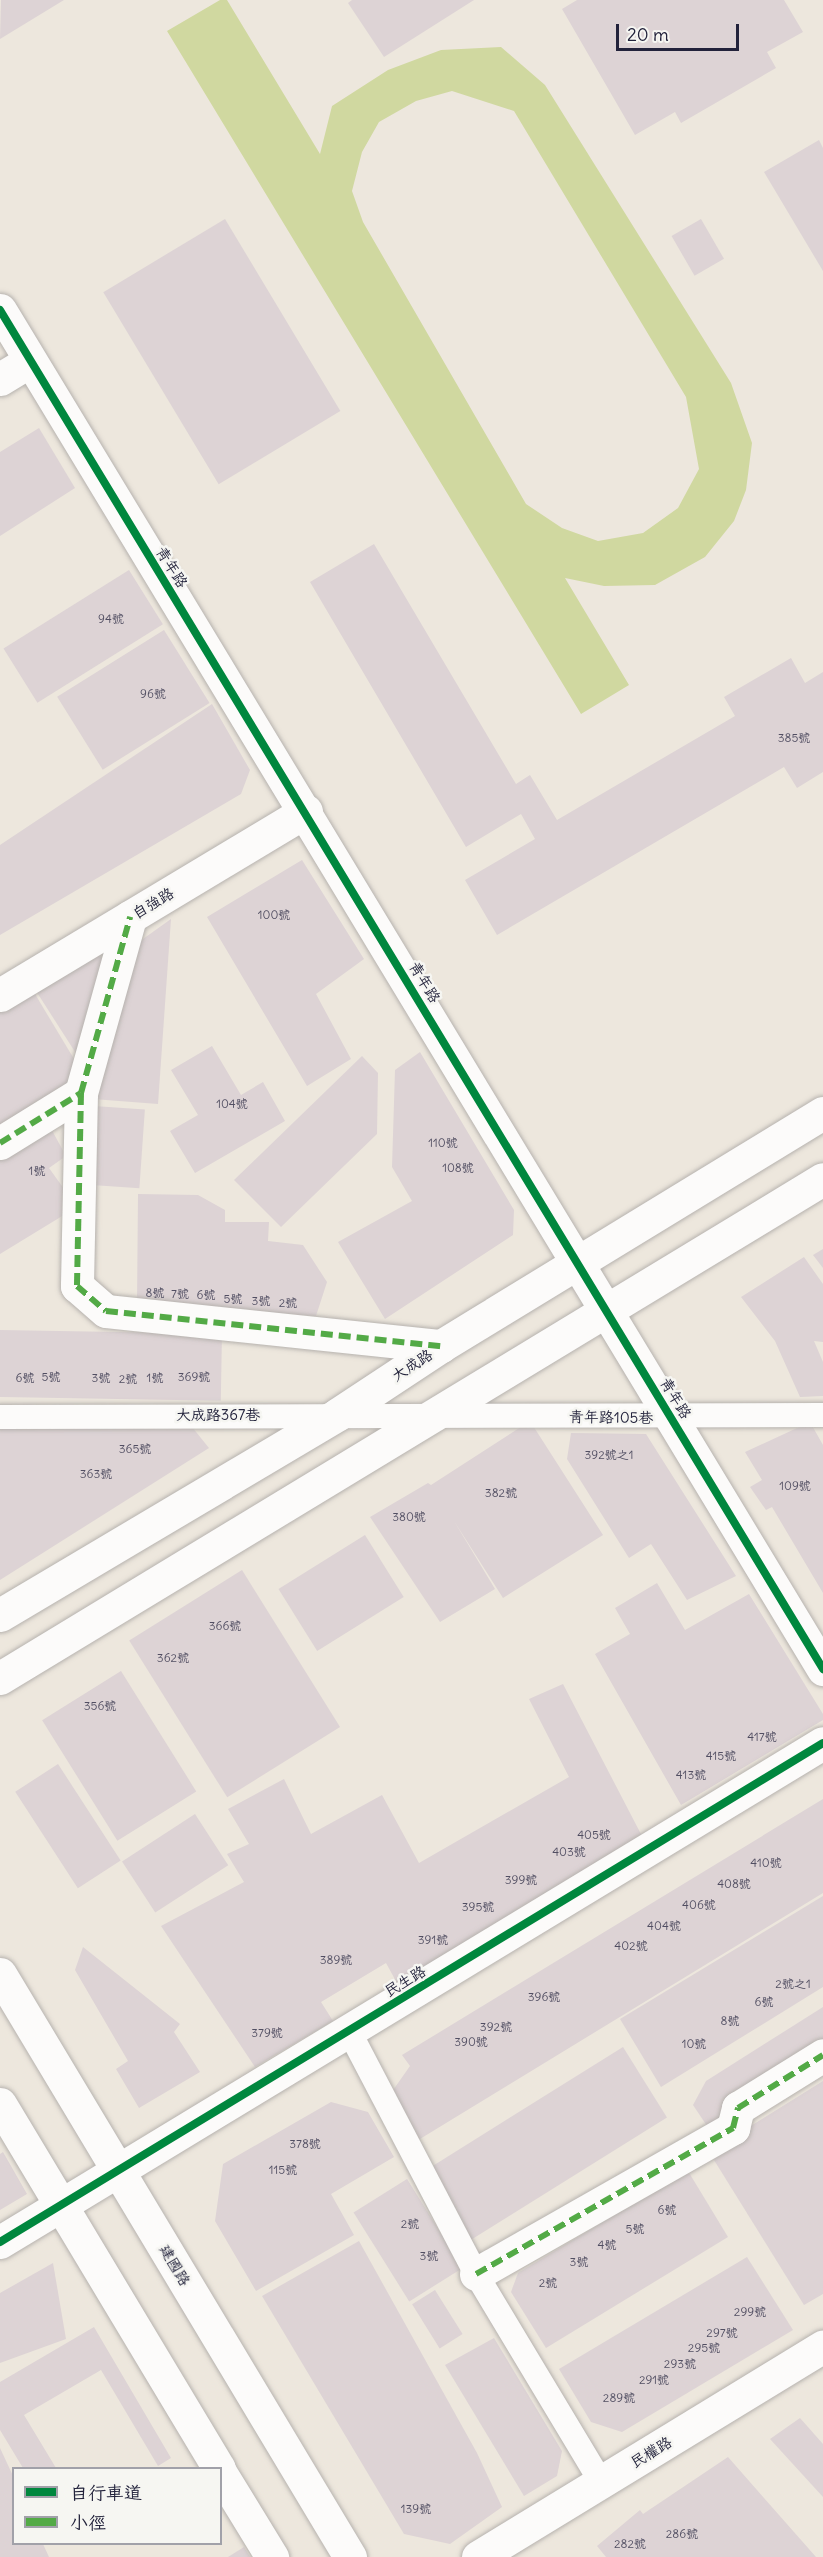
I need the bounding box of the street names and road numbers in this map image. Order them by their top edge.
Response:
street label: 青年路 [152,543,192,591]
street label: 自強路 [129,884,177,922]
street label: 青年路 [406,958,444,1006]
street label: 大成路 [388,1345,436,1385]
street label: 青年路 [657,1374,695,1422]
street label: 大成路367巷 [176,1406,260,1424]
street label: 青年路105巷 [569,1407,653,1427]
street label: 民生路 [381,1962,429,2000]
street label: 建國路 [156,2241,194,2289]
street label: 民權路 [627,2433,675,2471]

